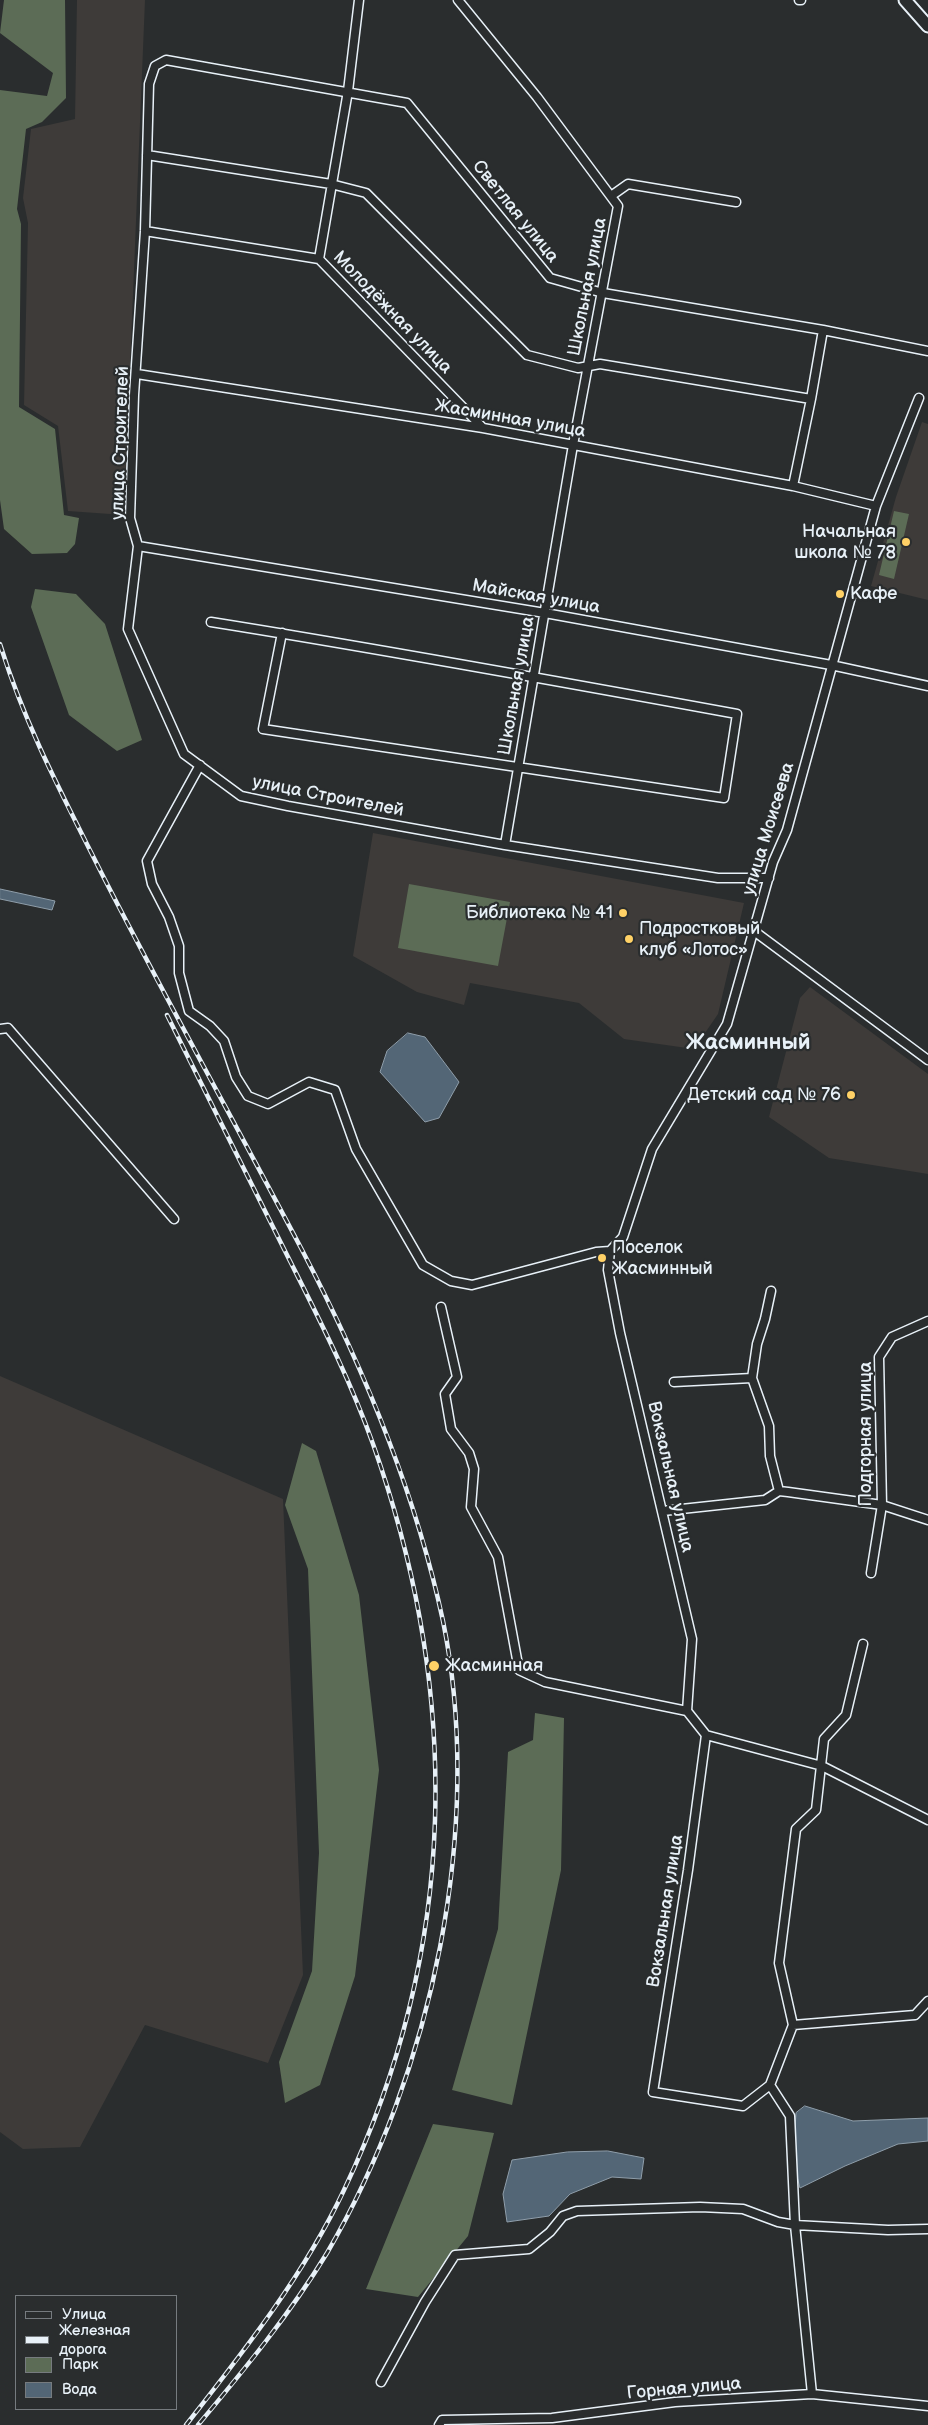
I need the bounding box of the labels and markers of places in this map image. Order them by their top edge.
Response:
place label: Начальная школа № 78 [794,521,896,564]
marker: Начальная школа № 78 [900,536,912,548]
place label: Кафе [850,583,897,605]
marker: Кафе [834,588,846,600]
place label: Библиотека № 41 [466,902,613,924]
marker: Библиотека № 41 [617,907,629,919]
place label: Подростковый клуб «Лотос» [639,918,760,961]
marker: Подростковый клуб «Лотос» [623,933,635,945]
place label: Детский сад № 76 [687,1084,841,1106]
marker: Детский сад № 76 [845,1089,857,1101]
place label: Поселок Жасминный [612,1237,713,1280]
marker: Поселок Жасминный [596,1252,608,1264]
place label: Жасминная [445,1655,543,1677]
marker: Жасминная [427,1659,441,1673]

